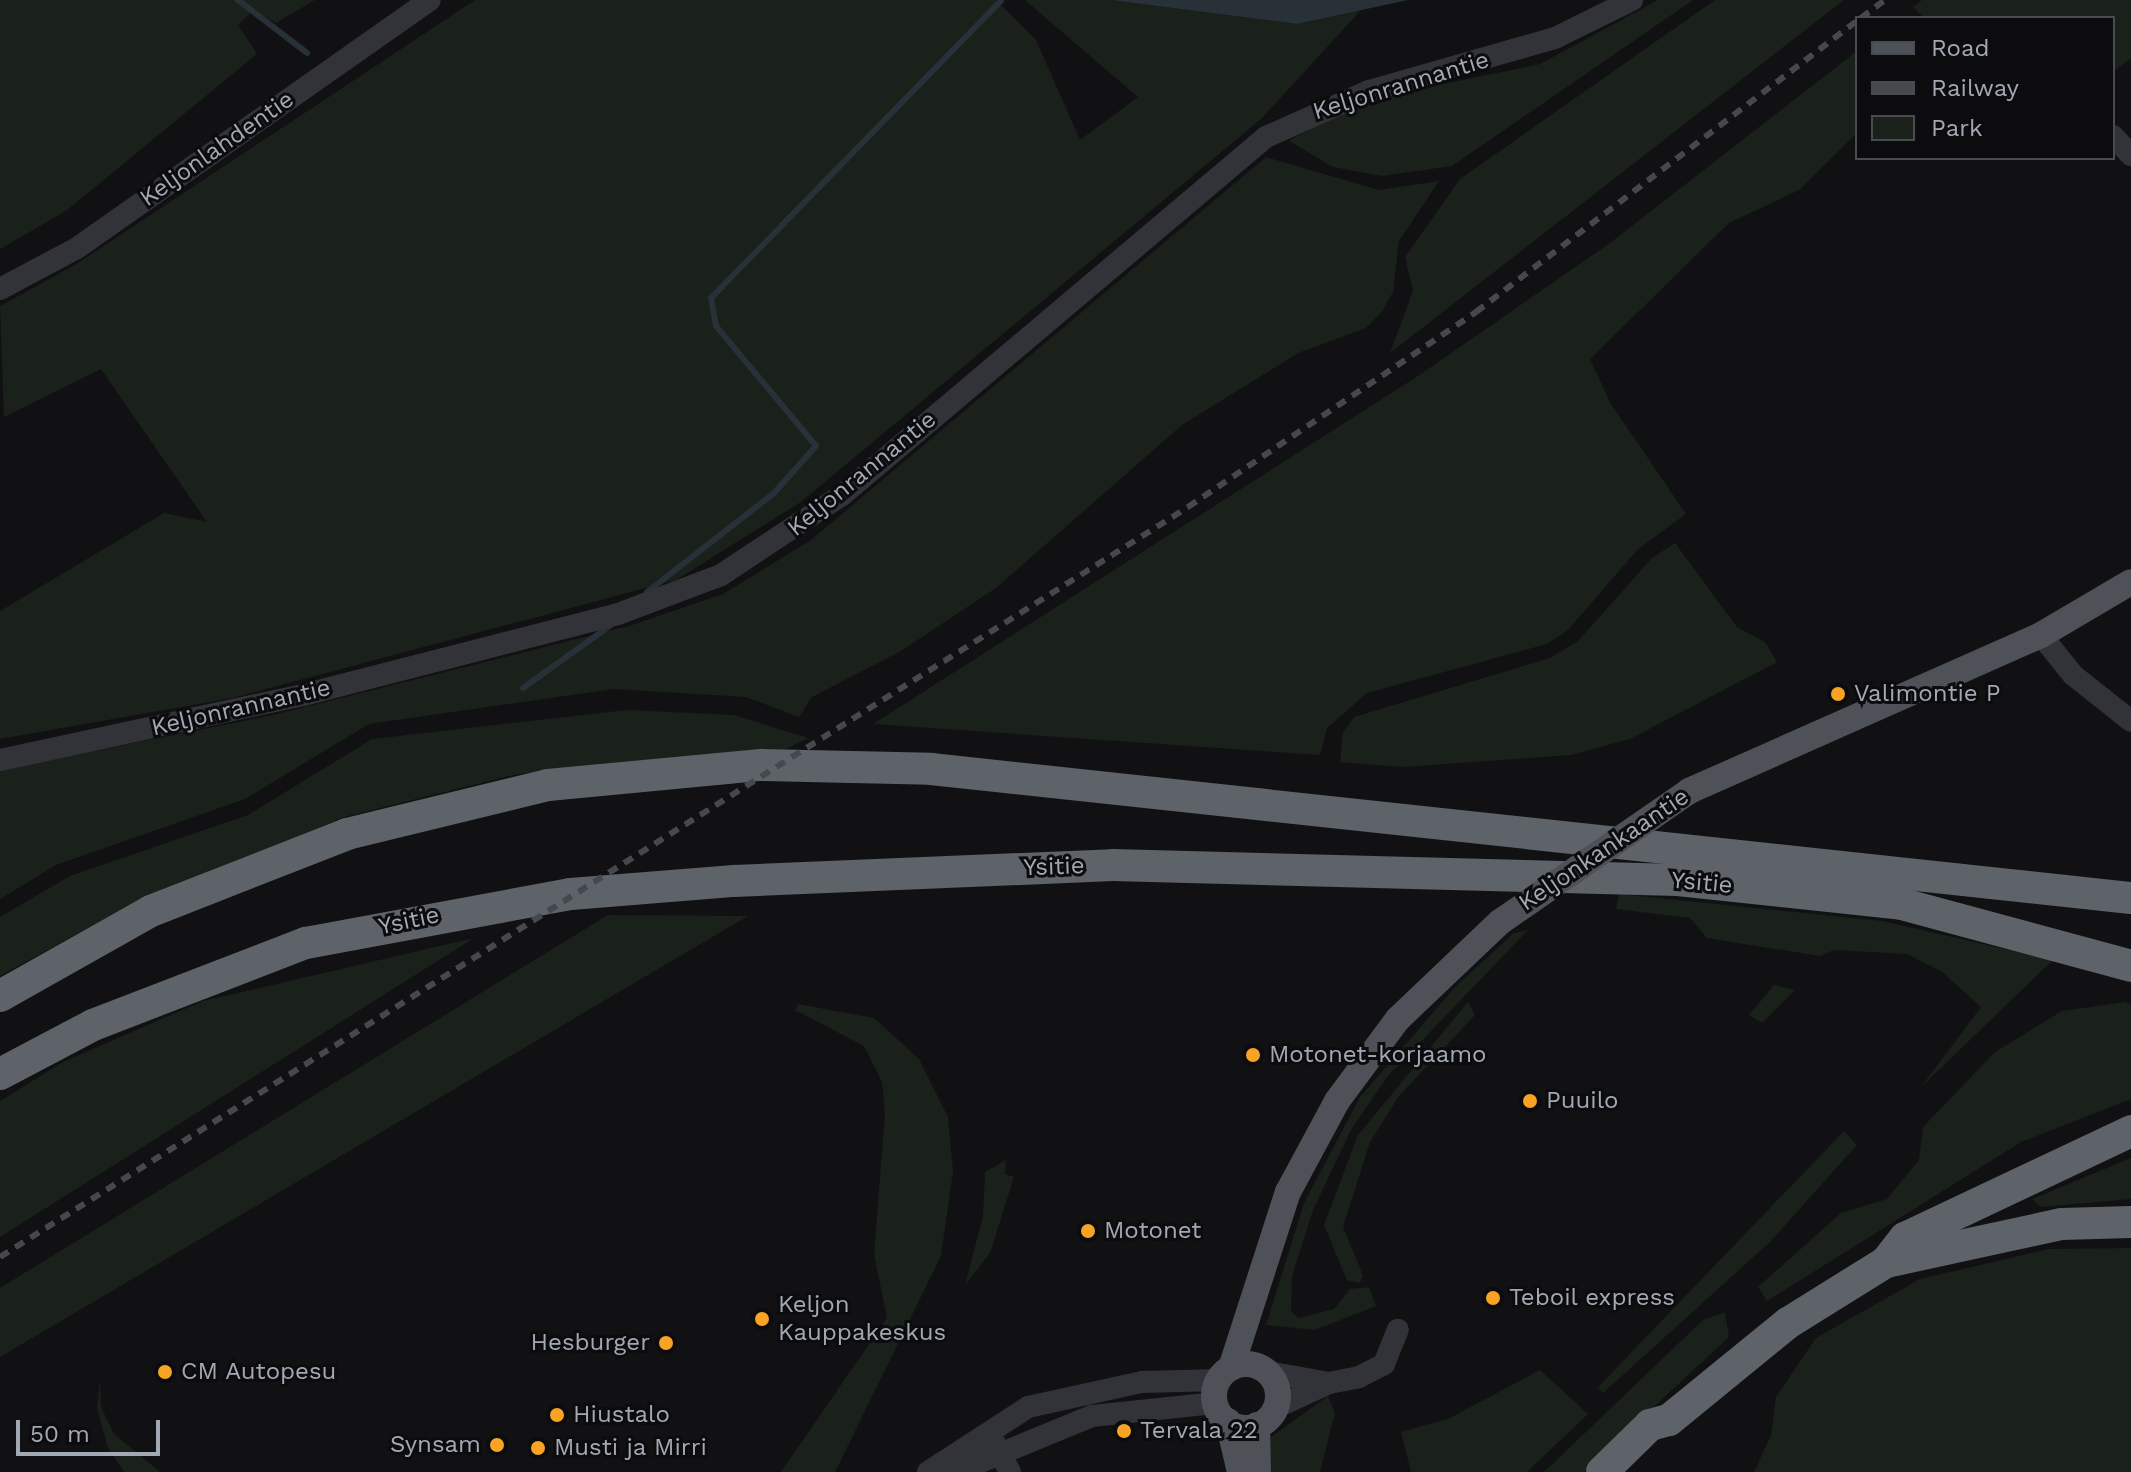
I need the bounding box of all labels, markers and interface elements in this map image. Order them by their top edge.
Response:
legend [1855,16,2115,160]
text: Road [1931,34,1990,62]
street label: Keljonrannantie [1309,45,1493,127]
text: Railway [1931,74,2019,102]
street label: Keljonlahdentie [135,85,299,213]
text: Park [1931,114,1983,142]
street label: Keljonrannantie [782,405,942,543]
street label: Keljonrannantie [149,673,333,743]
place label: Valimontie P [1854,680,2000,708]
marker: Valimontie P [1829,685,1847,703]
street label: Keljonkankaantie [1514,782,1694,918]
street label: Ysitie [1023,852,1085,882]
street label: Ysitie [1670,866,1734,900]
street label: Ysitie [376,901,442,941]
place label: Motonet-korjaamo [1269,1041,1486,1069]
marker: Motonet-korjaamo [1244,1046,1262,1064]
place label: Puuilo [1546,1087,1618,1115]
marker: Puuilo [1521,1092,1539,1110]
place label: Motonet [1104,1217,1201,1245]
marker: Motonet [1079,1222,1097,1240]
place label: Teboil express [1509,1284,1676,1312]
marker: Teboil express [1484,1289,1502,1307]
place label: Keljon Kauppakeskus [778,1291,946,1347]
marker: Keljon Kauppakeskus [753,1310,771,1328]
place label: Hesburger [531,1329,650,1357]
marker: Hesburger [657,1334,675,1352]
place label: CM Autopesu [181,1358,337,1386]
marker: CM Autopesu [156,1363,174,1381]
place label: Hiustalo [573,1401,670,1429]
scale bar [20,1404,164,1454]
marker: Hiustalo [548,1406,566,1424]
place label: Tervala 22 [1140,1417,1258,1445]
text: 50 m [30,1420,90,1448]
marker: Tervala 22 [1115,1422,1133,1440]
place label: Synsam [390,1431,481,1459]
place label: Musti ja Mirri [554,1434,707,1462]
marker: Synsam [488,1436,506,1454]
marker: Musti ja Mirri [529,1439,547,1457]

